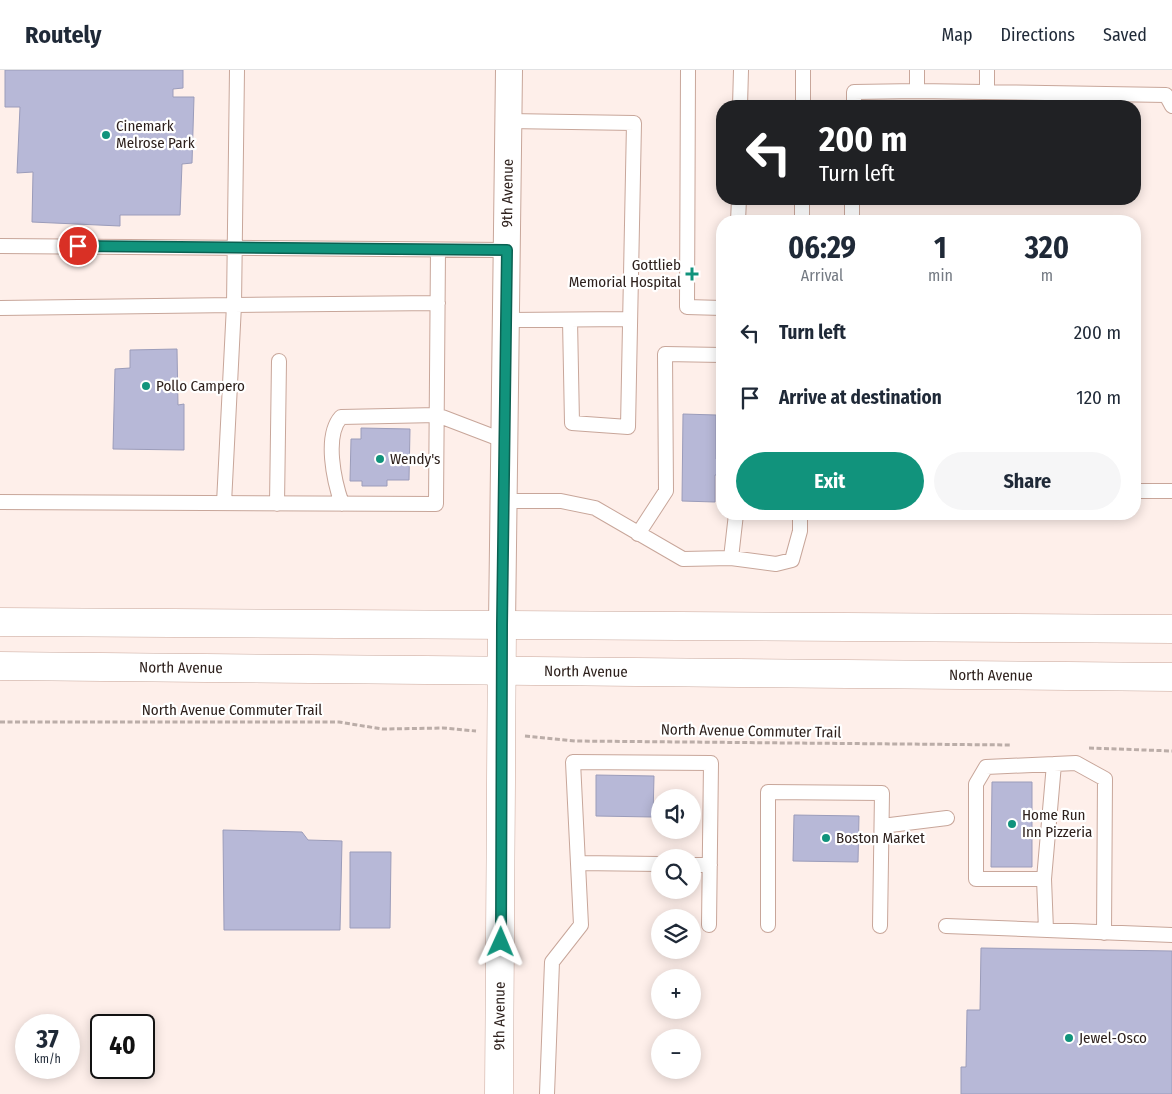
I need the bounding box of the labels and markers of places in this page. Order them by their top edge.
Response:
place label: Cinemark Melrose Park [116,117,195,152]
marker: Cinemark Melrose Park [100,129,112,141]
pin [57,225,99,267]
place label: Gottlieb Memorial Hospital [569,256,681,291]
marker: Gottlieb Memorial Hospital [685,267,699,281]
place label: Pollo Campero [156,377,245,395]
marker: Pollo Campero [140,380,152,392]
place label: Wendy's [390,450,440,468]
marker: Wendy's [374,453,386,465]
place label: Home Run Inn Pizzeria [1022,806,1092,841]
marker: Home Run Inn Pizzeria [1006,818,1018,830]
place label: Boston Market [836,829,925,847]
marker: Boston Market [820,832,832,844]
place label: Jewel-Osco [1079,1029,1147,1047]
marker: Jewel-Osco [1063,1032,1075,1044]

